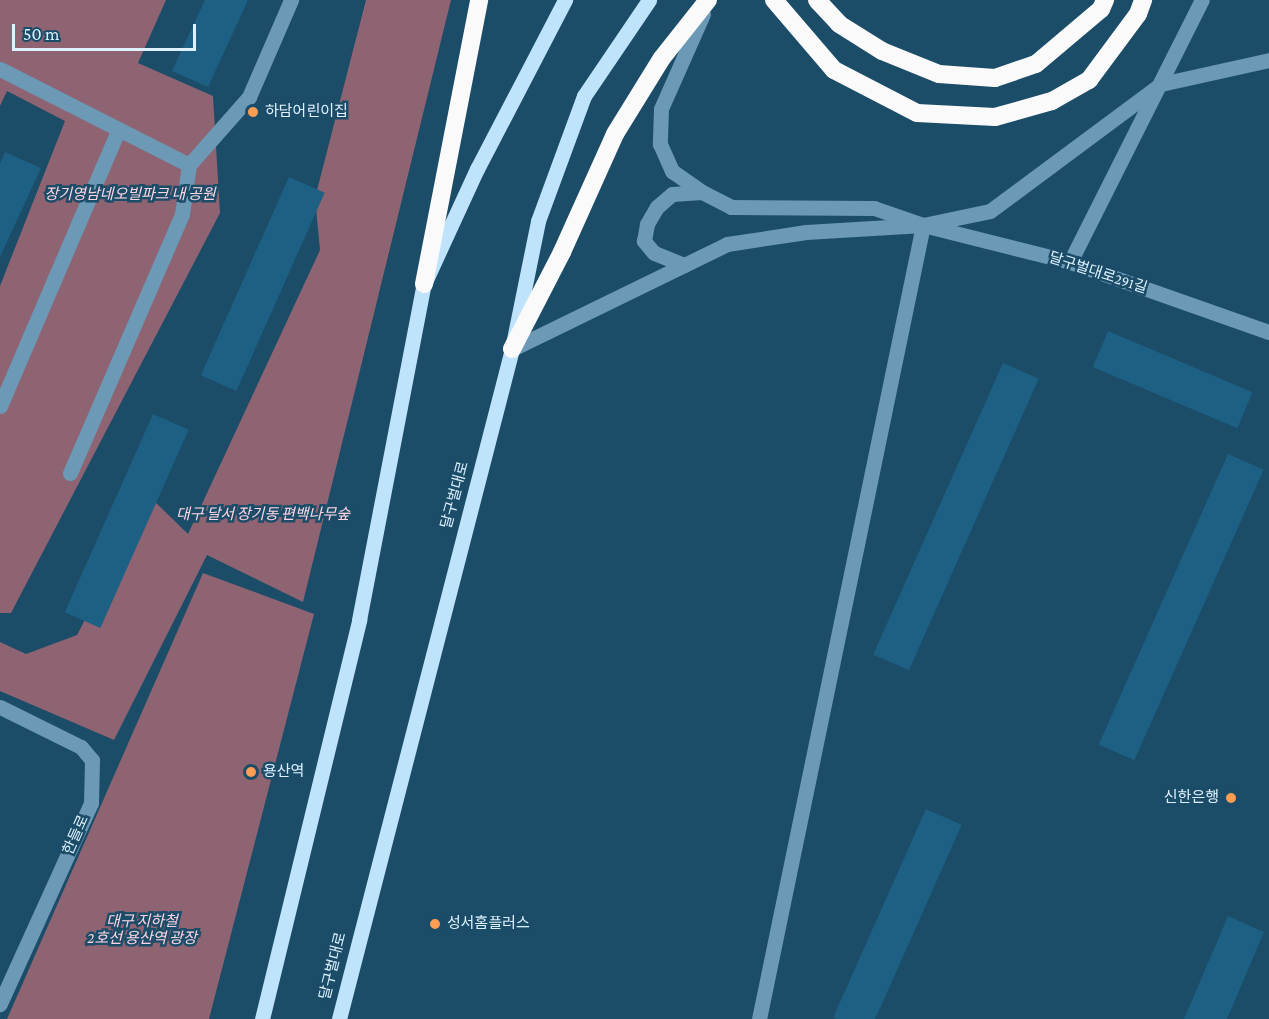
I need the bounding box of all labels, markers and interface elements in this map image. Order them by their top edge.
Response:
scale bar [15,12,200,50]
text: 50 m [23,24,60,44]
place label: 하담어린이집 [265,103,348,121]
marker: 하담어린이집 [246,105,260,119]
park label: 장기영남네오빌파크 내 공원 [44,186,216,204]
street label: 달구벌대로291길 [1046,249,1150,297]
street label: 달구벌대로 [437,459,473,531]
park label: 대구 달서 장기동 편백나무숲 [176,506,350,524]
place label: 용산역 [263,763,304,781]
marker: 용산역 [244,765,258,779]
place label: 신한은행 [1164,789,1219,807]
marker: 신한은행 [1224,791,1238,805]
street label: 한들로 [59,812,93,858]
park label: 대구 지하철 2호선 용산역 광장 [87,912,197,947]
place label: 성서홈플러스 [447,915,530,933]
marker: 성서홈플러스 [428,917,442,931]
street label: 달구벌대로 [316,930,350,1002]

